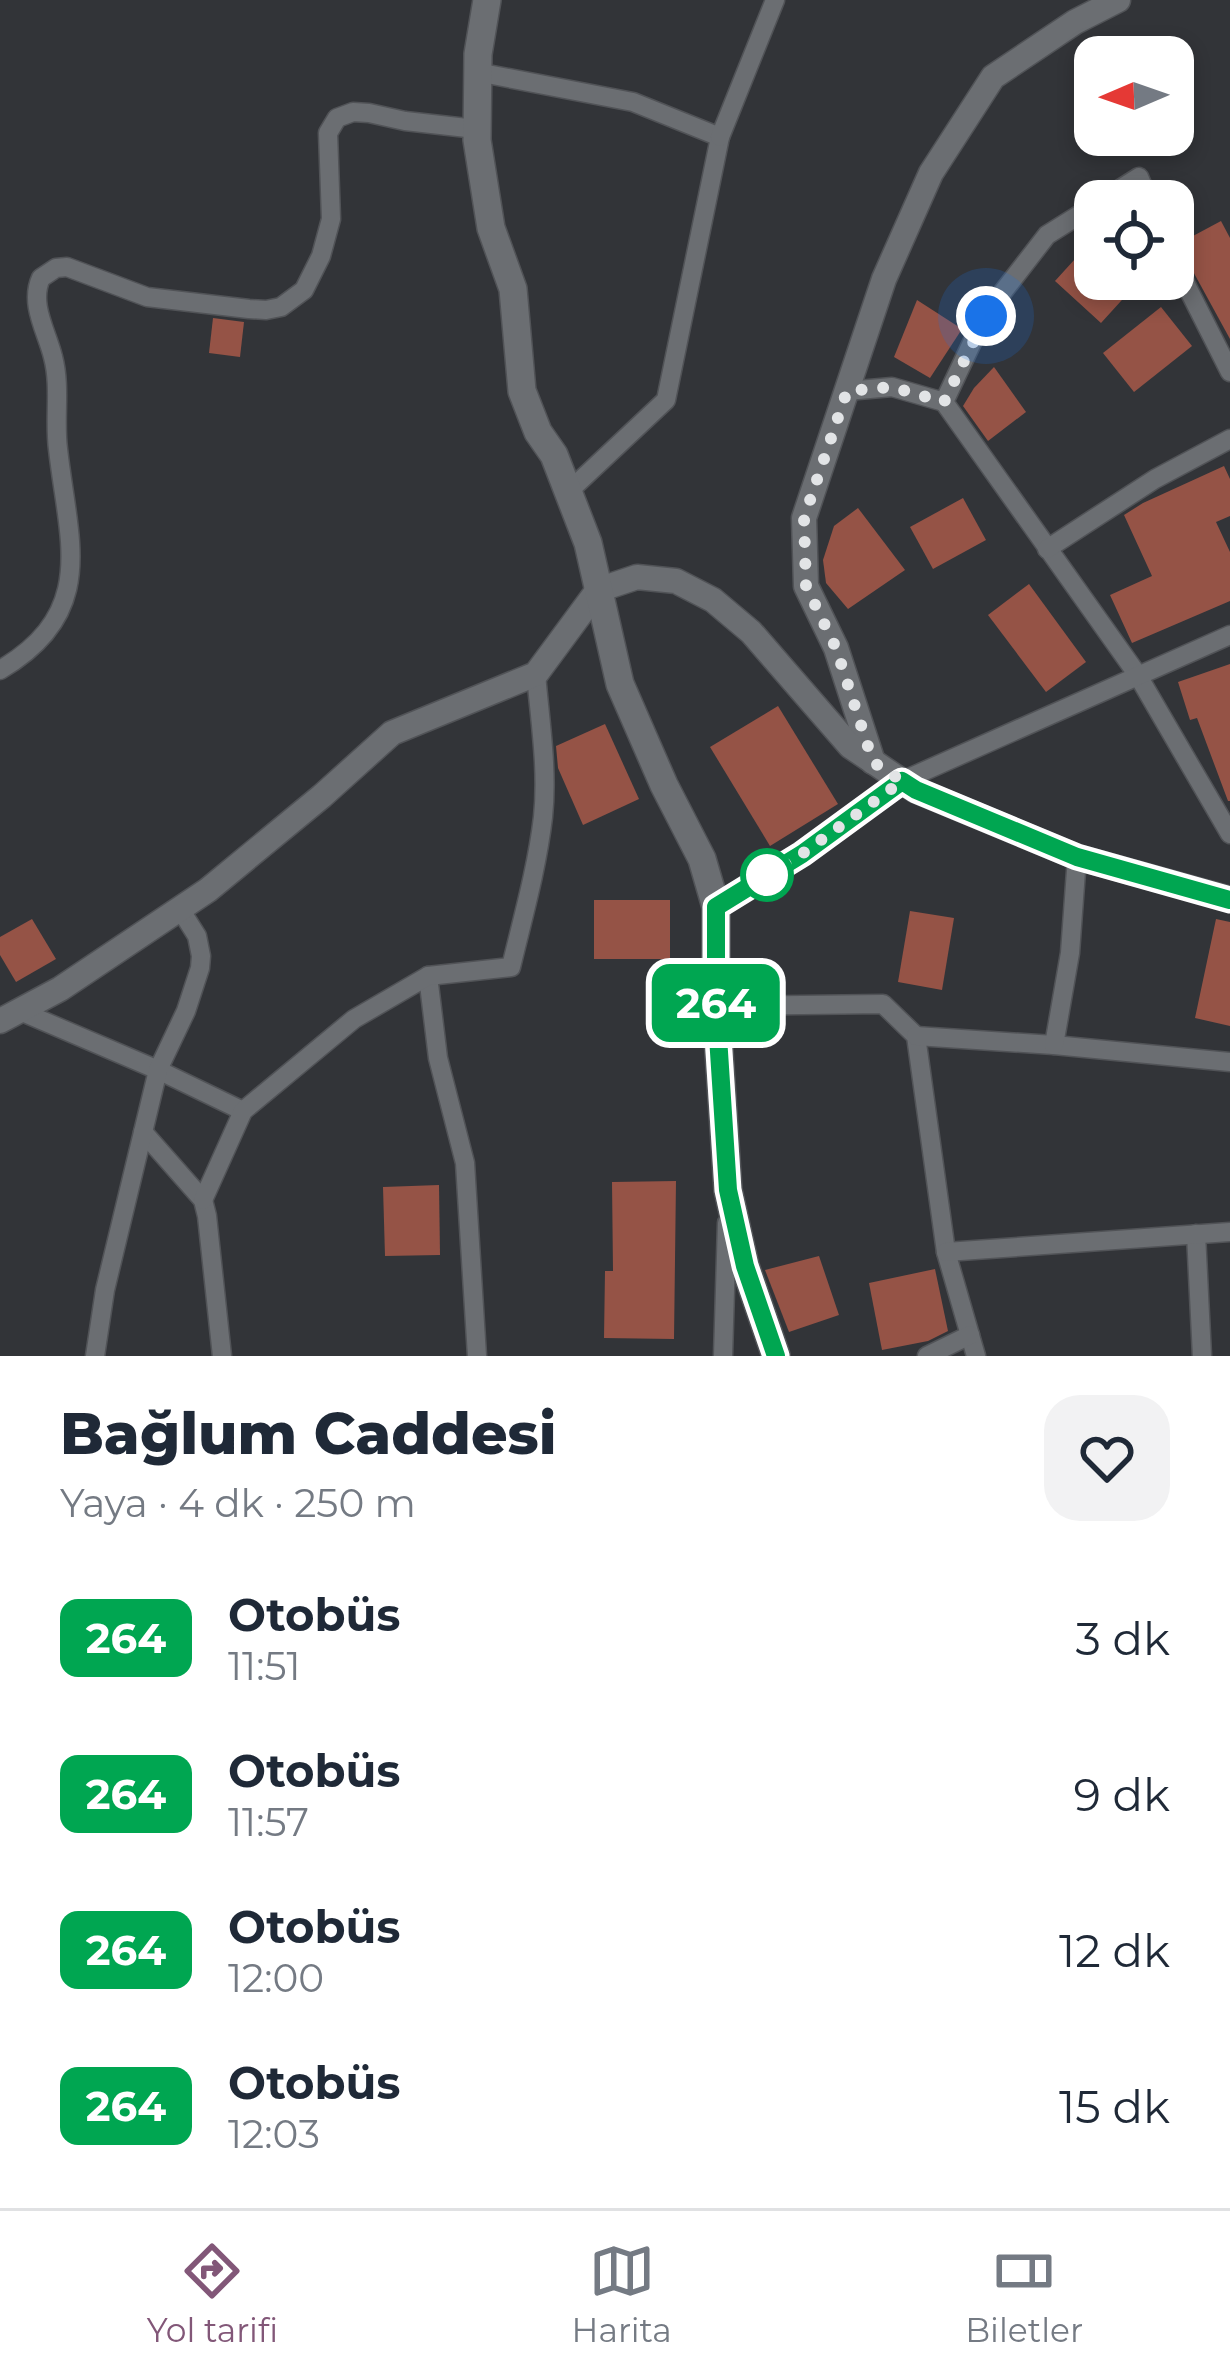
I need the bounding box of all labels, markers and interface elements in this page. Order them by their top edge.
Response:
north arrow [1074,36,1194,156]
map controls [1074,36,1194,300]
button: locate [1074,180,1194,300]
your location [956,286,1016,346]
unlabelled marker [742,850,792,900]
line badge: 264 [647,964,785,1042]
text: 264 [676,977,756,1029]
button: heart [1044,1395,1170,1521]
text: Bağlum Caddesi [60,1399,557,1468]
text: Yaya · 4 dk · 250 m [60,1479,416,1527]
text: Otobüs [228,1587,400,1642]
text: 3 dk [1075,1611,1170,1666]
text: 264 [86,1612,166,1664]
text: 11:51 [228,1642,301,1690]
text: Otobüs [228,1743,400,1798]
text: 9 dk [1073,1767,1170,1822]
text: 264 [86,1768,166,1820]
text: 11:57 [228,1798,309,1846]
text: Otobüs [228,1899,400,1954]
text: 12 dk [1059,1923,1170,1978]
text: 264 [86,1924,166,1976]
text: 12:00 [228,1954,324,2002]
text: Otobüs [228,2055,400,2110]
text: 15 dk [1059,2079,1170,2134]
text: 264 [86,2080,166,2132]
text: 12:03 [228,2110,320,2158]
tab: Yol tarifi [147,2238,278,2350]
tab: Harita [572,2238,672,2350]
tab: Biletler [965,2238,1083,2350]

